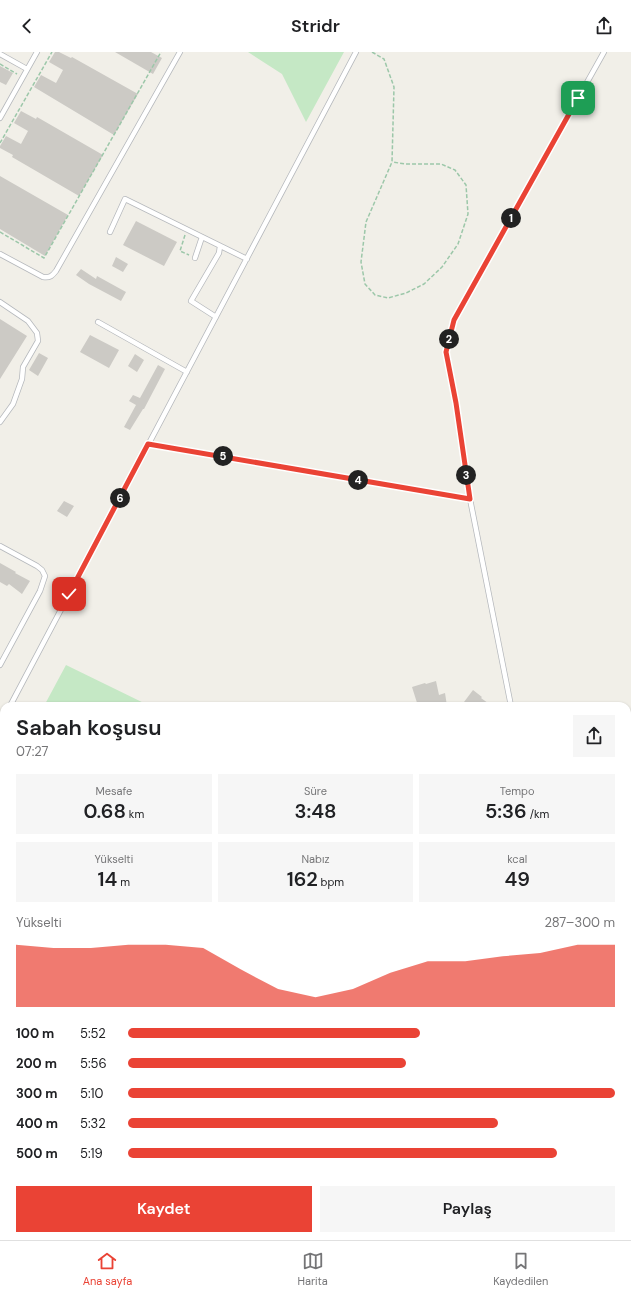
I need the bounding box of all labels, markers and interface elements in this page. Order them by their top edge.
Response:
text: Stridr [291,14,340,38]
icon: back [16,15,38,37]
icon: share [593,15,615,37]
pin [561,81,595,115]
icon: arrive [567,87,589,109]
pin: 1 [501,208,521,228]
text: 1 [509,211,513,225]
pin: 2 [439,329,459,349]
text: 2 [446,332,452,346]
pin: 5 [213,446,233,466]
text: 5 [220,449,226,463]
pin: 3 [456,465,476,485]
text: 3 [463,468,469,482]
pin: 4 [348,470,368,490]
text: 4 [354,473,362,487]
pin: 6 [110,488,130,508]
text: 6 [117,491,123,505]
pin [52,577,86,611]
icon: check [58,583,80,605]
text: Sabah koşusu [16,713,162,742]
button: share [573,715,615,757]
text: 07:27 [16,743,49,760]
text: Mesafe [95,784,132,798]
text: Süre [304,784,327,798]
text: Tempo [500,784,534,798]
text: 0.68 [83,798,126,824]
text: 3:48 [294,798,337,824]
text: 5:36 [485,798,527,824]
text: km [126,807,144,821]
text: /km [527,807,549,821]
text: Yükselti [95,852,133,866]
text: Nabız [302,852,329,866]
text: kcal [507,852,527,866]
text: 14 [98,866,117,892]
text: 162 [287,866,318,892]
text: 49 [504,866,530,892]
text: m [117,875,130,889]
text: bpm [318,875,344,889]
text: Yükselti [16,914,62,931]
text: 287–300 m [544,914,615,931]
text: 100 m [16,1025,54,1042]
text: 5:52 [80,1025,106,1042]
text: 200 m [16,1055,57,1072]
text: 5:56 [80,1055,107,1072]
text: 300 m [16,1085,57,1102]
text: 5:10 [80,1085,104,1102]
text: 400 m [16,1115,58,1132]
text: 5:32 [80,1115,106,1132]
text: 500 m [16,1145,58,1162]
text: 5:19 [80,1145,103,1162]
button: Kaydet [16,1186,312,1232]
button: Paylaş [320,1186,615,1232]
tab: Ana sayfa [83,1250,132,1288]
tab: Harita [298,1250,328,1288]
tab: Kaydedilen [493,1250,548,1288]

